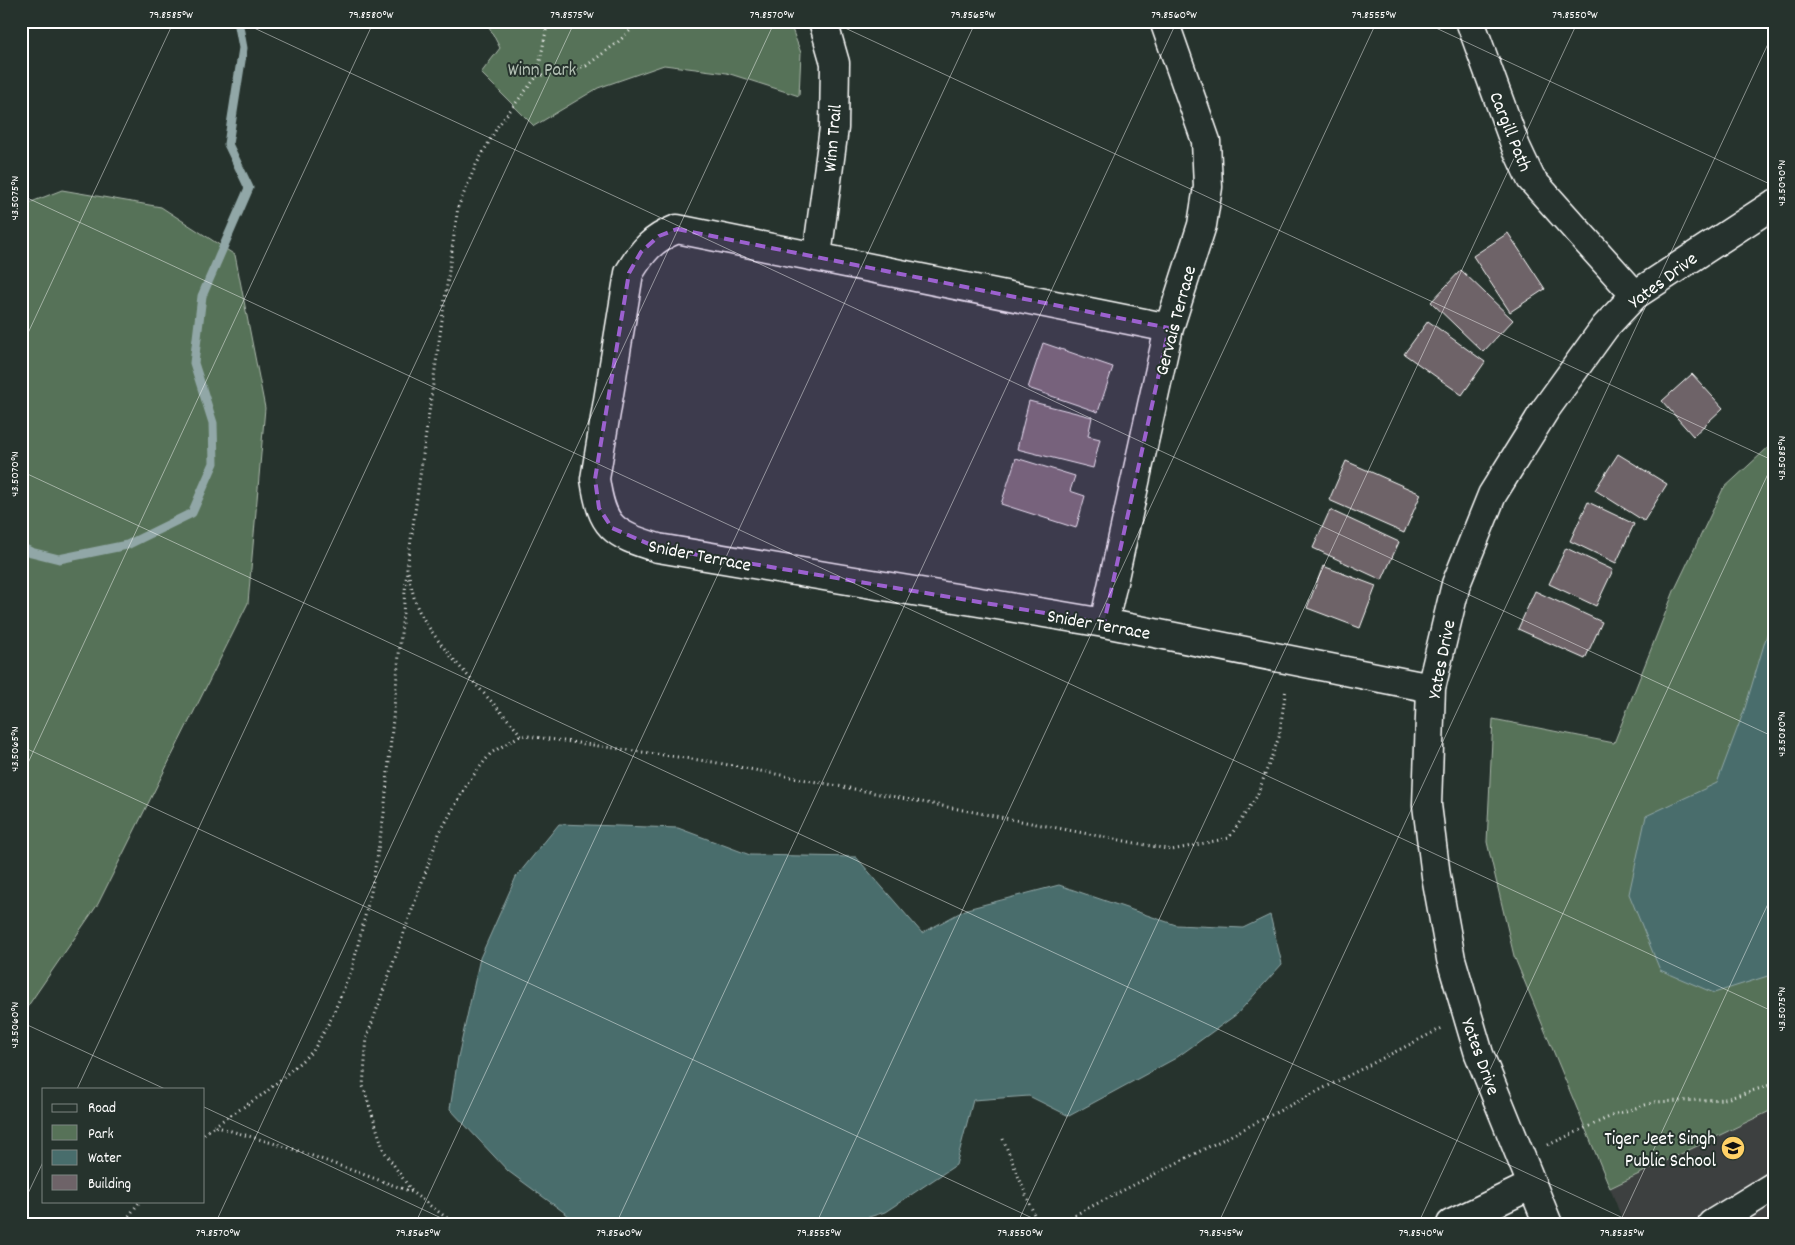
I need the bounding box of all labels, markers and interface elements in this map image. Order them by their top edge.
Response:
text: 79.8585°W [149,7,193,24]
text: 79.8580°W [349,7,393,24]
text: 79.8575°W [550,7,594,24]
text: 79.8570°W [750,7,794,24]
text: 79.8565°W [951,7,995,24]
text: 79.8560°W [1151,7,1197,24]
text: 79.8555°W [1352,7,1396,24]
text: 79.8550°W [1552,7,1598,24]
park label: Winn Park [508,58,577,85]
street label: Cargill Path [1481,88,1537,176]
street label: Winn Trail [818,103,851,173]
text: 43.5090°N [1774,160,1791,206]
text: 43.5075°N [7,176,24,220]
street label: Yates Drive [1624,247,1704,317]
street label: Gervais Terrace [1150,263,1205,379]
text: 43.5085°N [1774,436,1791,480]
text: 43.5070°N [7,451,24,497]
street label: Snider Terrace [646,534,753,581]
street label: Snider Terrace [1045,604,1152,649]
street label: Yates Drive [1423,618,1464,702]
text: 43.5080°N [1774,711,1791,757]
text: 43.5065°N [7,726,24,772]
text: 43.5075°N [1774,987,1791,1031]
text: 43.5060°N [7,1002,24,1048]
street label: Yates Drive [1452,1015,1505,1099]
legend [42,1088,205,1202]
text: Road [88,1098,116,1120]
text: Park [88,1124,114,1146]
place label: Tiger Jeet Singh Public School [1604,1127,1716,1176]
school or university icon: Tiger Jeet Singh Public School [1720,1135,1746,1161]
text: Water [88,1148,122,1170]
text: Building [88,1174,131,1196]
text: 79.8570°W [196,1225,240,1242]
text: 79.8565°W [396,1225,440,1242]
text: 79.8560°W [596,1225,642,1242]
text: 79.8555°W [797,1225,841,1242]
text: 79.8550°W [997,1225,1043,1242]
text: 79.8545°W [1199,1225,1243,1242]
text: 79.8540°W [1399,1225,1443,1242]
text: 79.8535°W [1600,1225,1644,1242]

